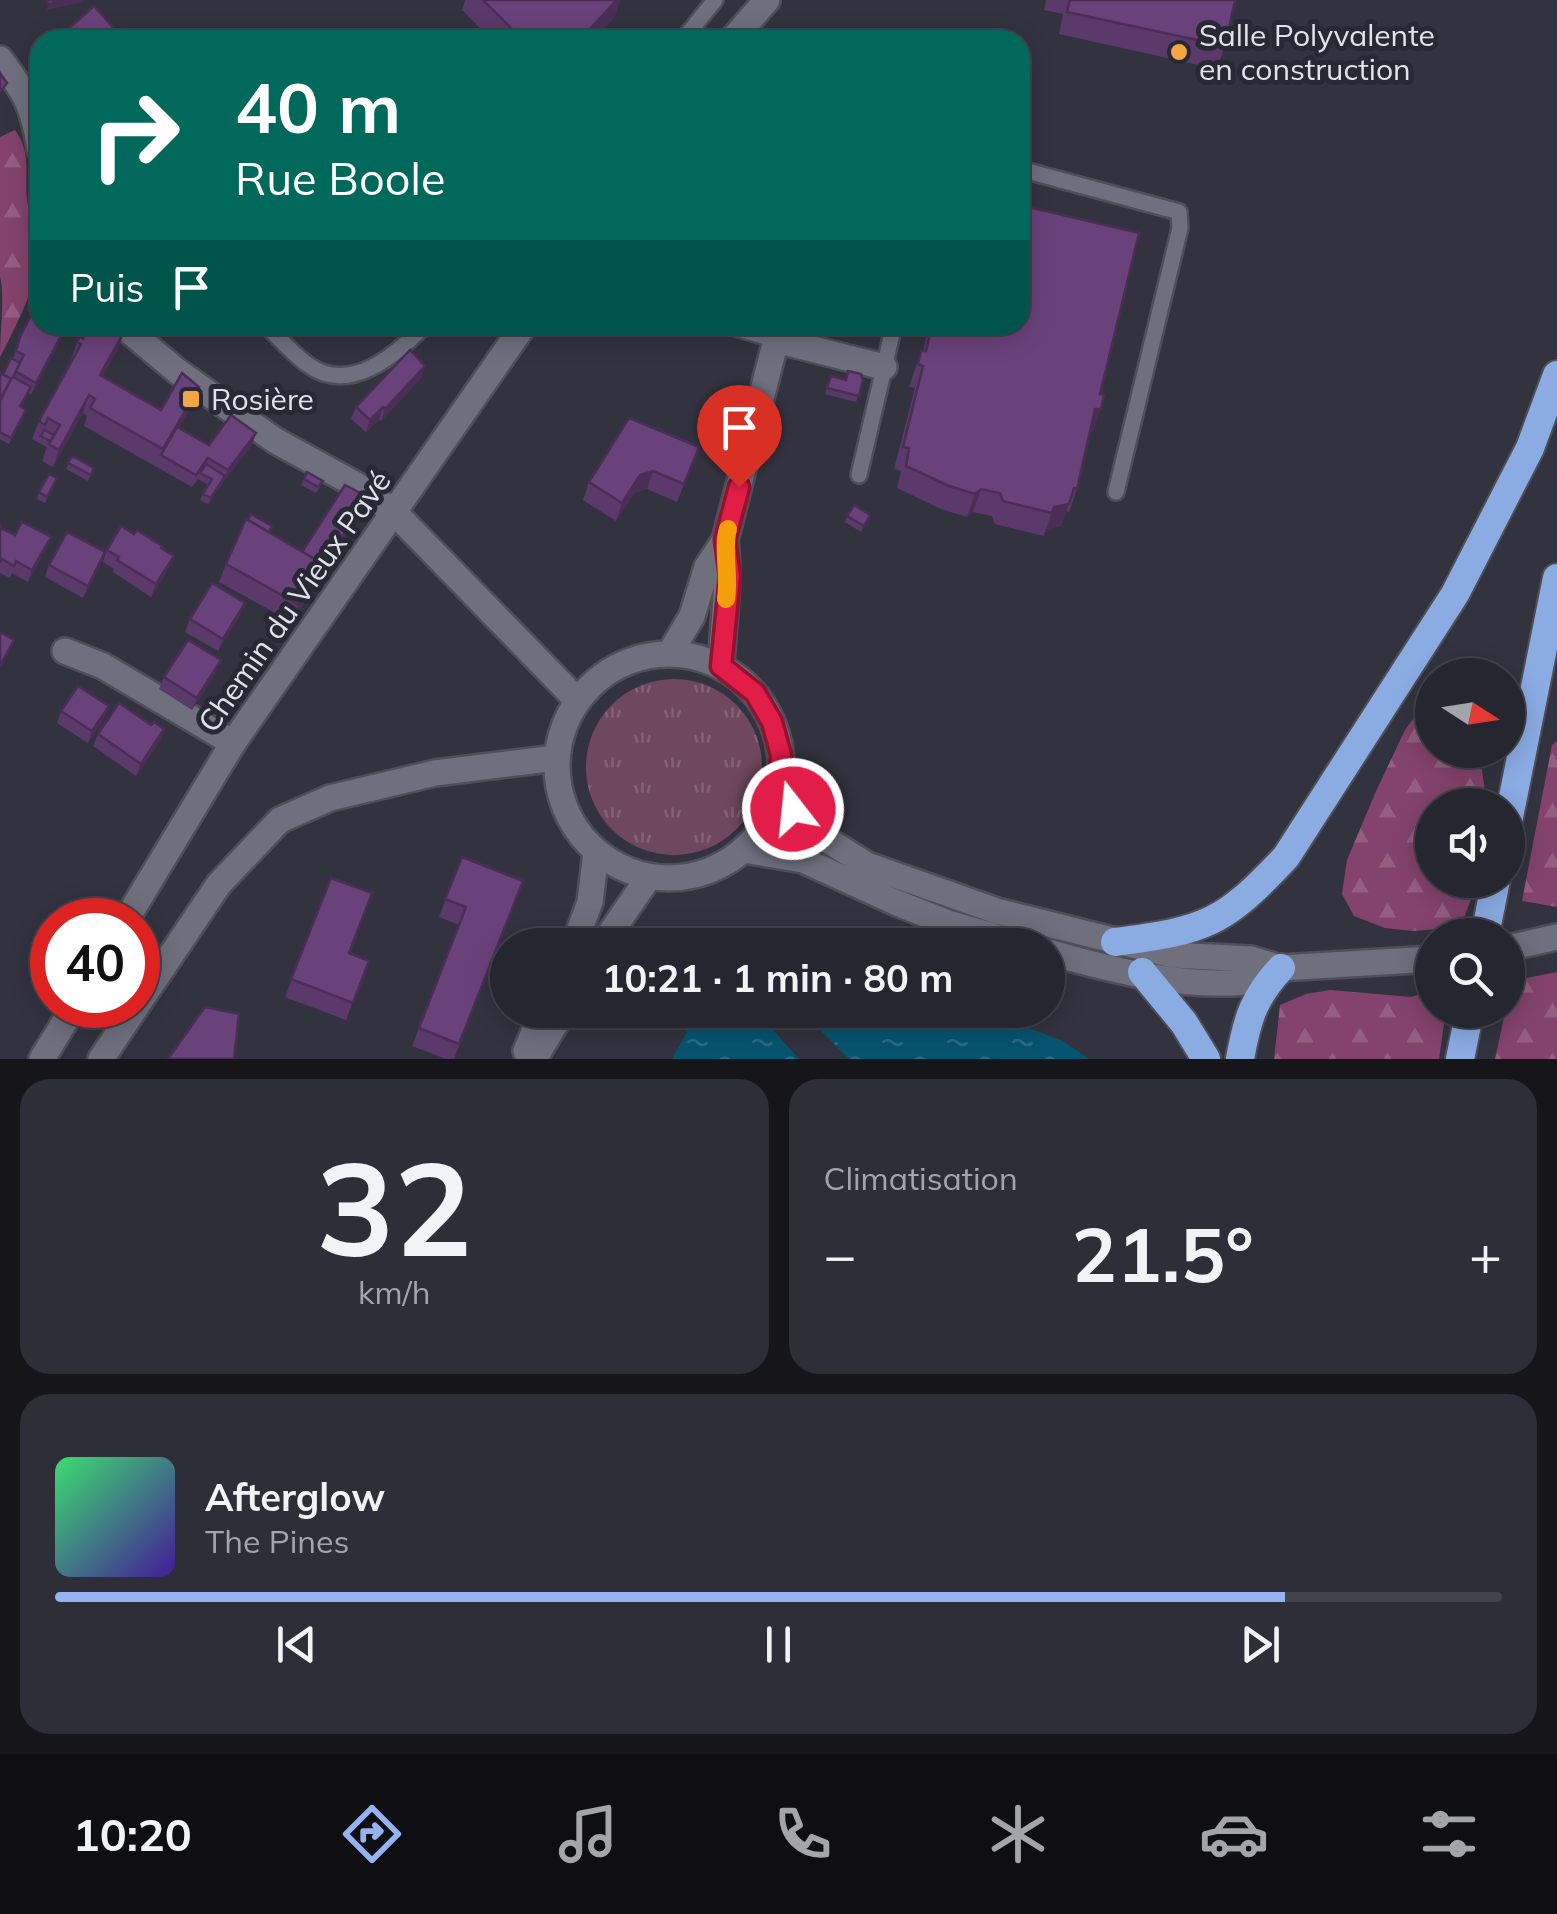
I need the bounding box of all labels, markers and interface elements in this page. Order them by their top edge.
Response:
place label: Salle Polyvalente en construction [1199,16,1435,88]
marker: Salle Polyvalente en construction [1168,41,1190,63]
text: 40 m [235,63,401,151]
icon: right [70,70,200,200]
text: Rue Boole [235,150,446,206]
icon: arrive [164,260,219,315]
text: Puis [70,264,144,312]
place label: Rosière [211,380,314,418]
pin [697,385,782,488]
marker: Rosière [180,388,202,410]
icon: arrive [712,400,767,455]
street label: Chemin du Vieux Pavé [189,463,399,739]
north arrow [1415,658,1525,768]
map controls [1415,658,1525,1028]
position arrow [741,757,845,861]
button: sound [1415,788,1525,898]
speed limit sign: 40 [30,898,160,1028]
button: search [1415,918,1525,1028]
text: 10:21 · 1 min · 80 m [602,954,953,1002]
text: 32 [316,1125,472,1289]
text: Climatisation [824,1158,1018,1198]
text: 21.5° [1072,1207,1254,1301]
text: − [824,1220,857,1289]
text: + [1469,1220,1502,1289]
text: km/h [358,1272,430,1312]
text: Afterglow [205,1473,385,1521]
text: The Pines [205,1521,349,1561]
icon: previous [269,1617,324,1672]
icon: pause [751,1617,806,1672]
icon: next [1233,1617,1288,1672]
icon: directions [337,1799,407,1869]
icon: music [553,1799,623,1869]
icon: phone [768,1799,838,1869]
icon: climate [983,1799,1053,1869]
icon: car [1199,1799,1269,1869]
icon: filters [1414,1799,1484,1869]
text: 10:20 [73,1806,192,1862]

